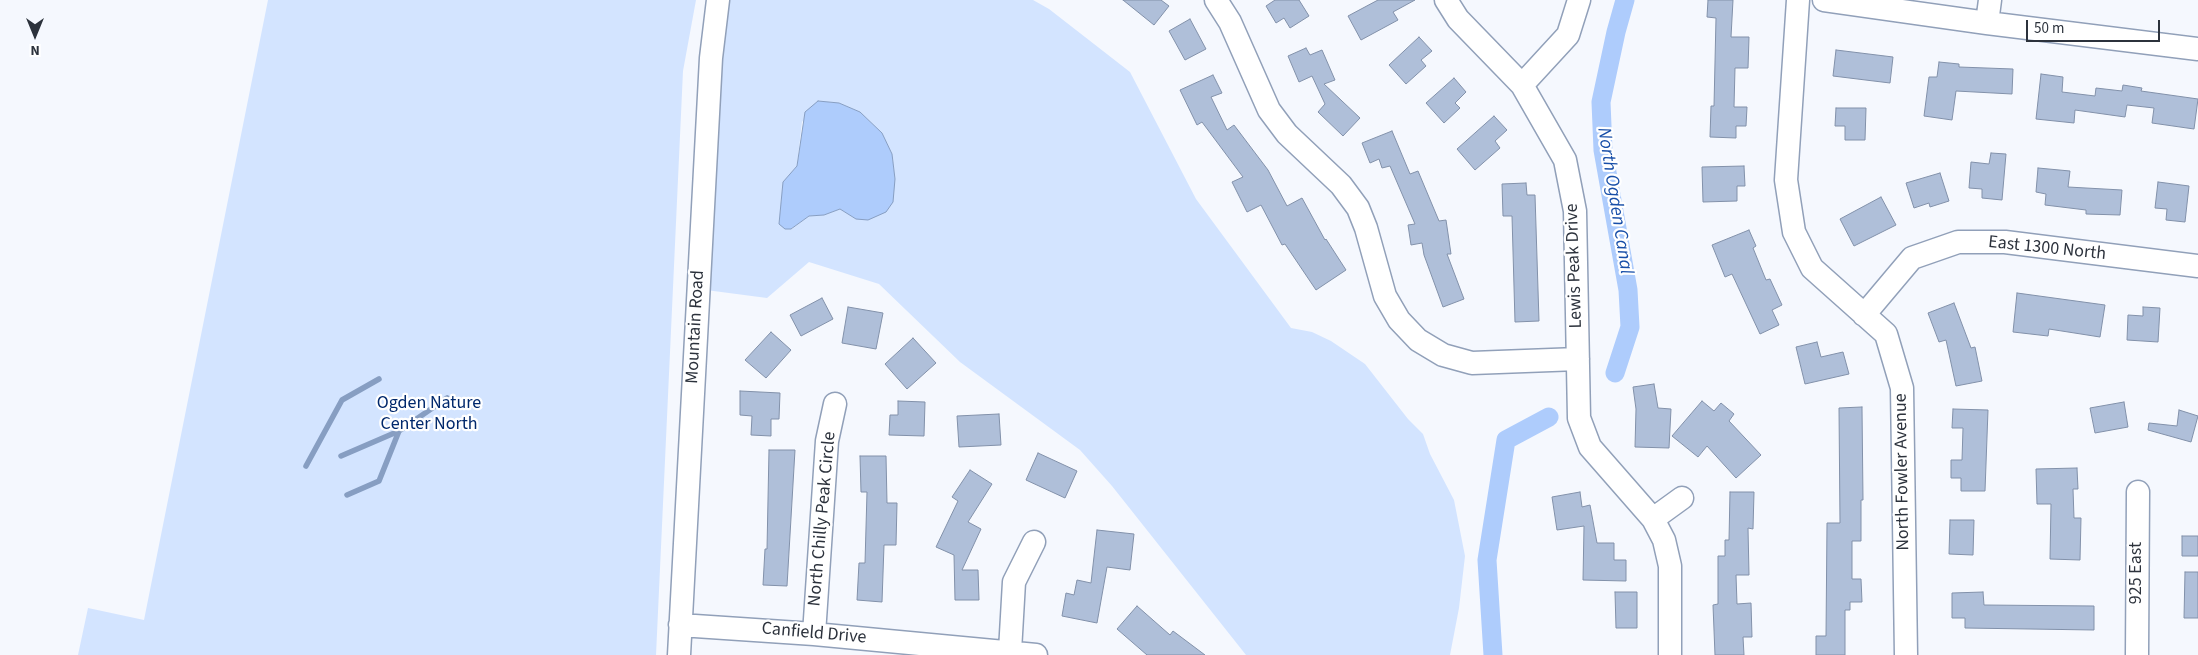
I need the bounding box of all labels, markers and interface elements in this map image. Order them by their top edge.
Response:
north arrow [10,10,60,60]
scale bar [2028,10,2162,42]
text: 50 m [2034,18,2064,39]
text: N [30,40,40,60]
water label: North Ogden Canal [1591,126,1637,276]
street label: Lewis Peak Drive [1562,203,1588,329]
street label: East 1300 North [1987,232,2107,266]
street label: Mountain Road [682,270,710,384]
park label: Ogden Nature Center North [377,393,481,436]
street label: North Fowler Avenue [1891,393,1915,551]
street label: North Chilly Peak Circle [805,431,841,607]
street label: 925 East [2126,542,2148,604]
street label: Canfield Drive [761,619,867,649]

